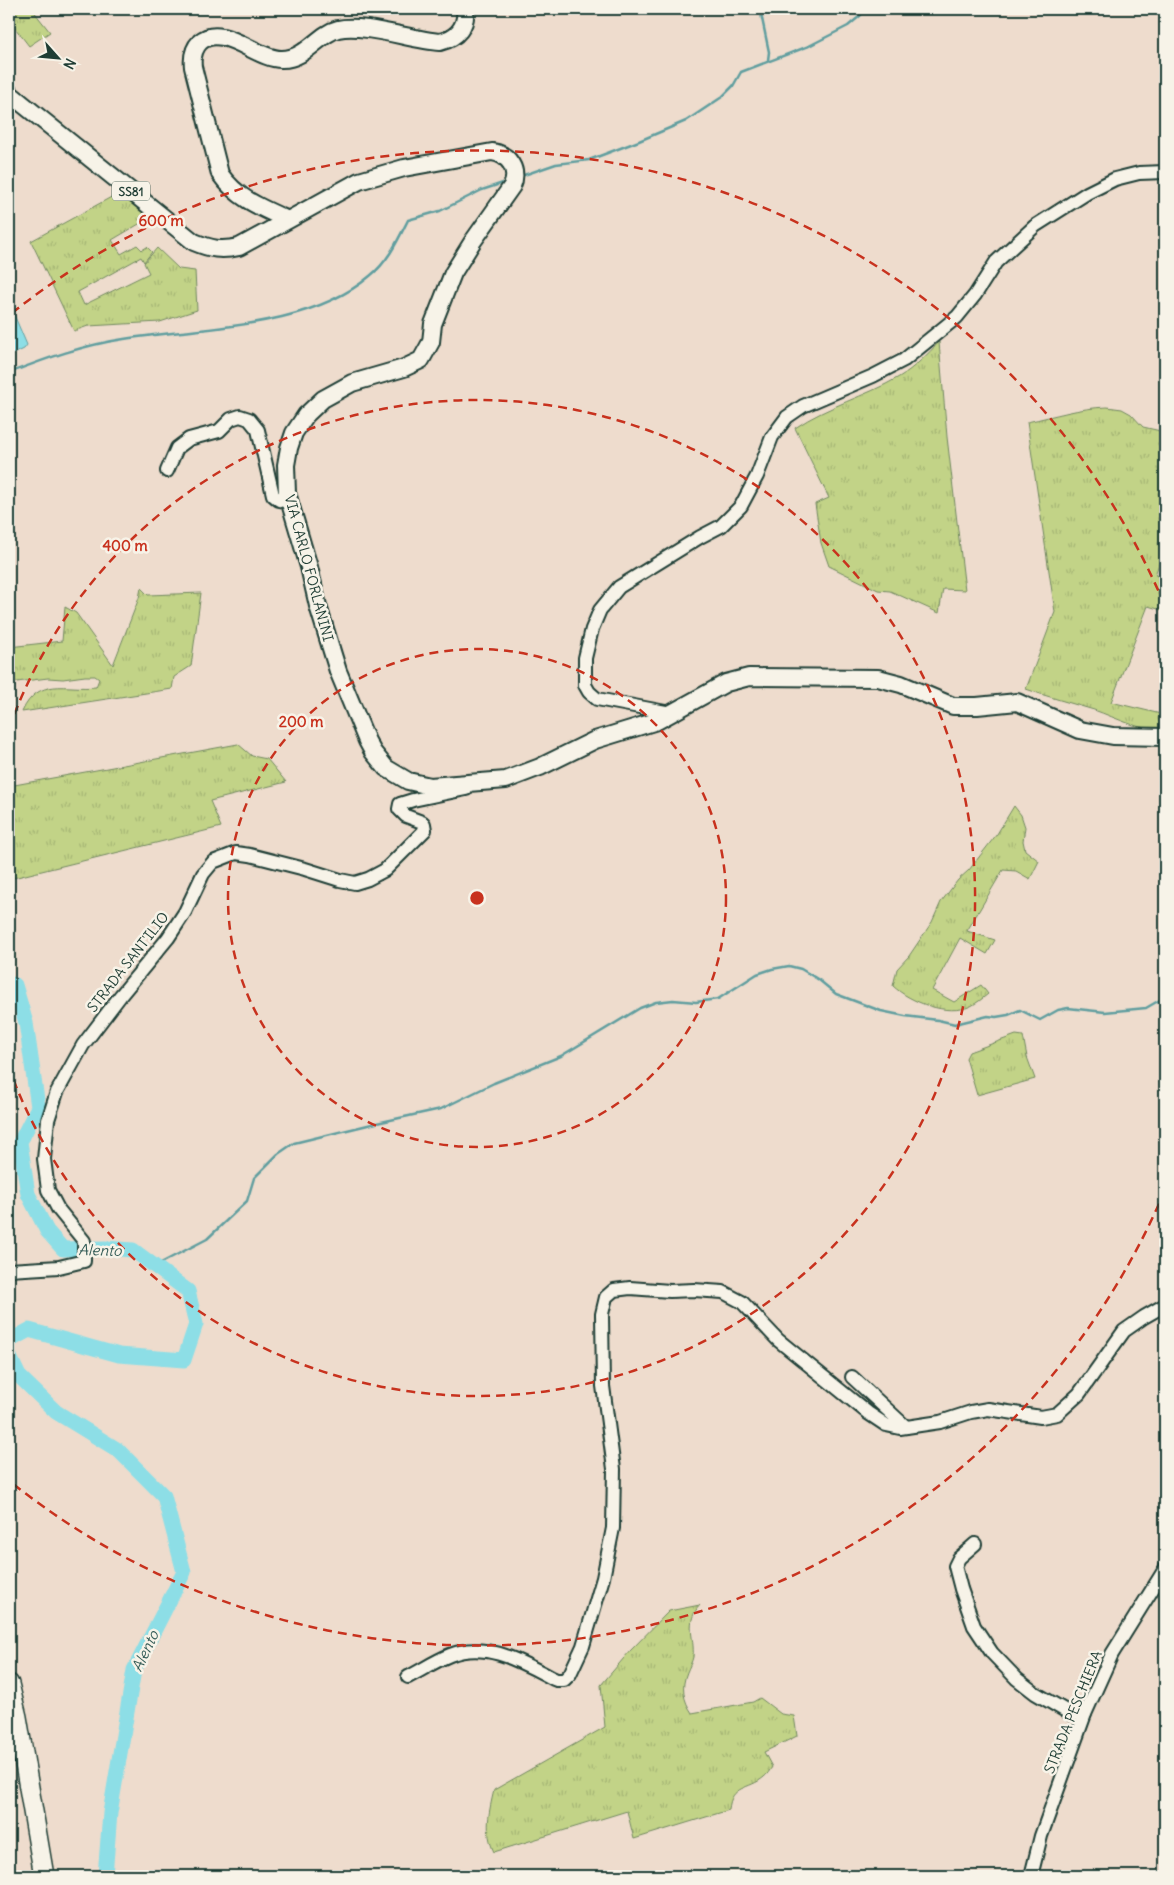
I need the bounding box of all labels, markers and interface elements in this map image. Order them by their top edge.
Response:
north arrow [32,32,82,82]
text: N [59,56,80,72]
road number: SS81 [112,182,150,200]
text: 600 m [138,211,184,230]
street label: VIA CARLO FORLANINI [281,493,337,643]
text: 400 m [102,536,148,555]
text: 200 m [279,712,323,731]
centre of rings [468,889,486,907]
street label: STRADA SANT'ILIO [83,908,173,1016]
water label: Alento [78,1240,123,1260]
water label: Alento [127,1626,163,1675]
street label: STRADA PESCHIERA [1040,1648,1106,1776]

